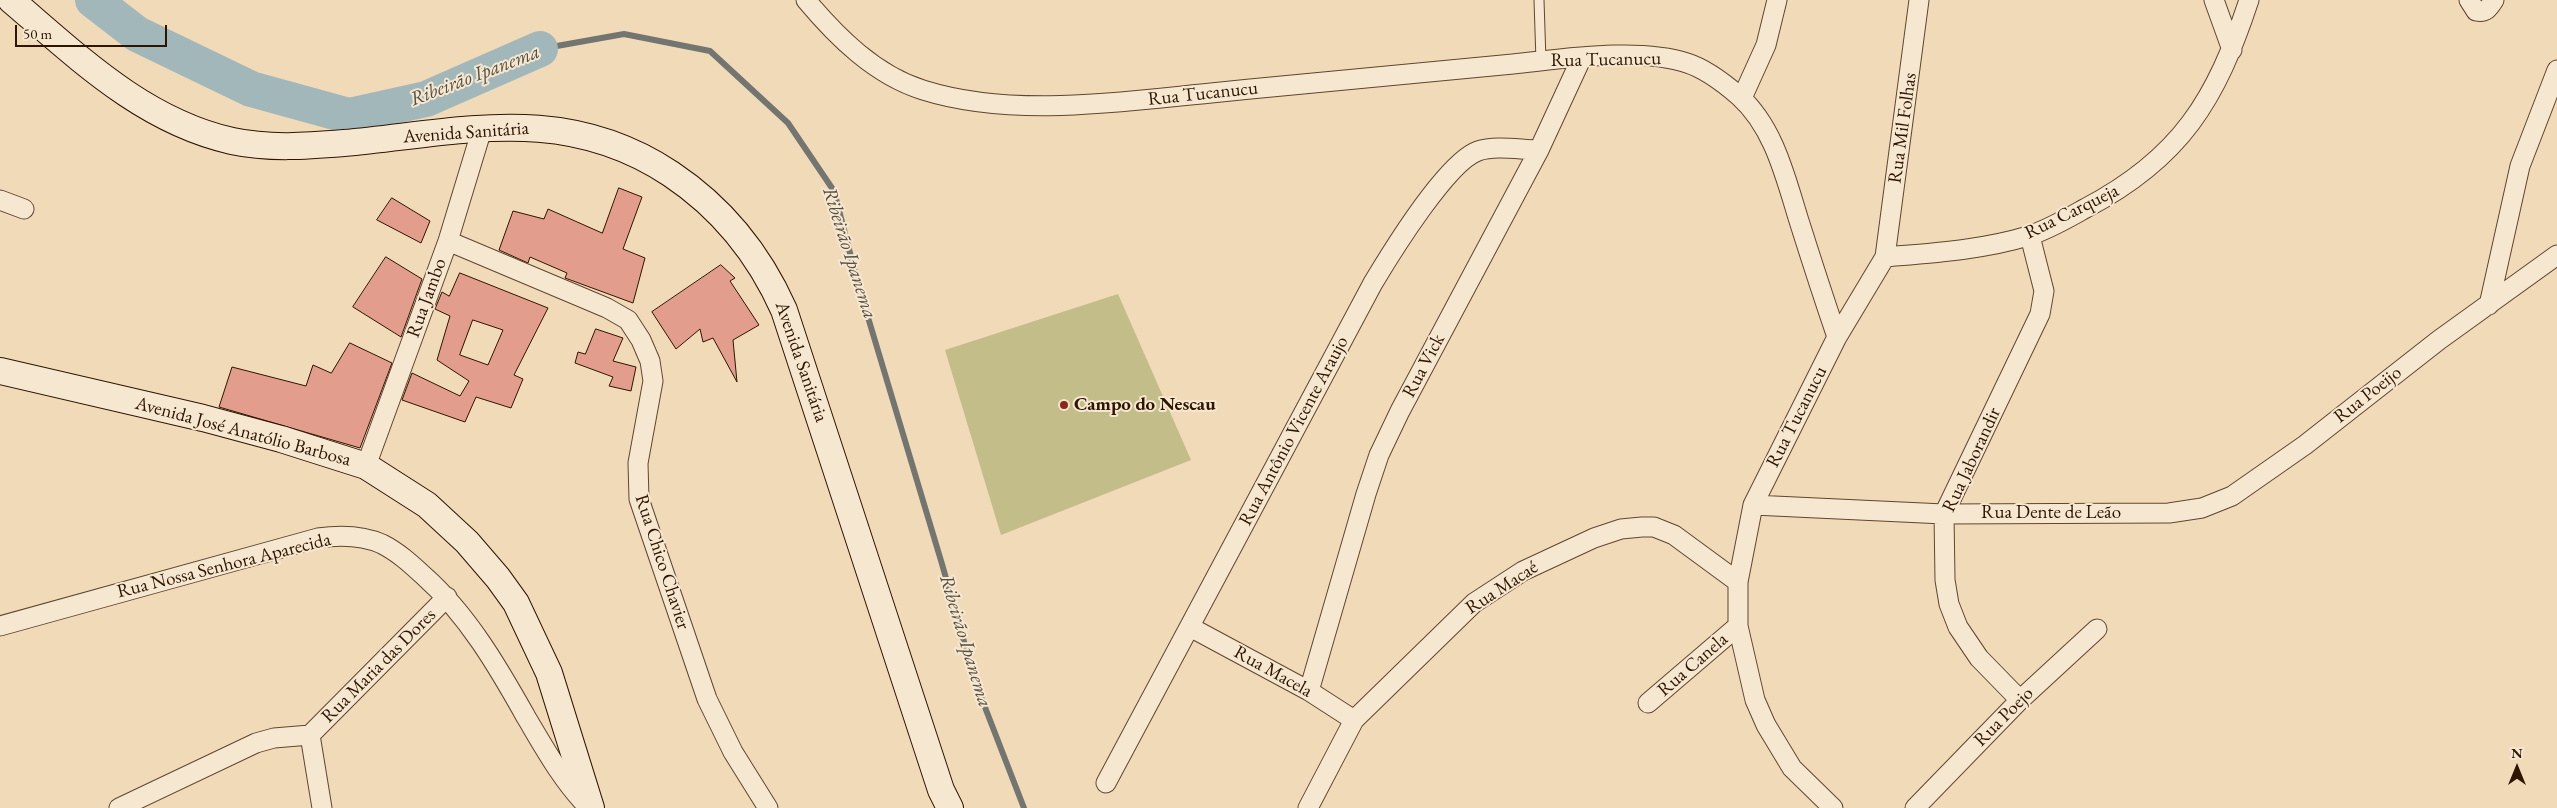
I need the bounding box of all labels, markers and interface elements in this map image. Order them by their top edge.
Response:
scale bar [18,15,170,47]
text: 50 m [23,24,52,43]
water label: Ribeirão Ipanema [407,40,543,112]
street label: Rua Tucanucu [1551,48,1661,72]
street label: Rua Mil Folhas [1884,71,1922,185]
street label: Rua Tucanucu [1147,77,1259,111]
street label: Avenida Sanitária [402,117,530,149]
street label: Rua Carqueja [2021,179,2123,245]
water label: Ribeirão Ipanema [816,184,882,322]
street label: Rua Jambo [402,255,452,341]
street label: Avenida Sanitária [770,299,832,425]
street label: Rua Vick [1398,330,1450,402]
street label: Rua Antônio Vicente Araujo [1234,332,1354,530]
street label: Rua Poeijo [2330,361,2406,429]
street label: Rua Tucanucu [1762,363,1832,471]
street label: Avenida José Anatólio Barbosa [133,392,353,472]
place label: Campo do Nescau [1074,394,1216,416]
marker: Campo do Nescau [1058,399,1070,411]
street label: Rua Jaborandir [1938,404,2006,516]
street label: Rua Chico Chavier [629,492,695,632]
street label: Rua Dente de Leão [1981,502,2121,524]
street label: Rua Nossa Senhora Aparecida [115,528,333,604]
street label: Rua Macaé [1462,556,1542,620]
water label: Ribeirão Ipanema [933,572,997,710]
street label: Rua Maria das Dores [317,604,441,728]
street label: Rua Canela [1653,628,1733,702]
street label: Rua Macela [1230,641,1316,703]
street label: Rua Poejo [1969,682,2039,752]
north arrow [2492,743,2542,793]
text: N [2511,744,2523,762]

